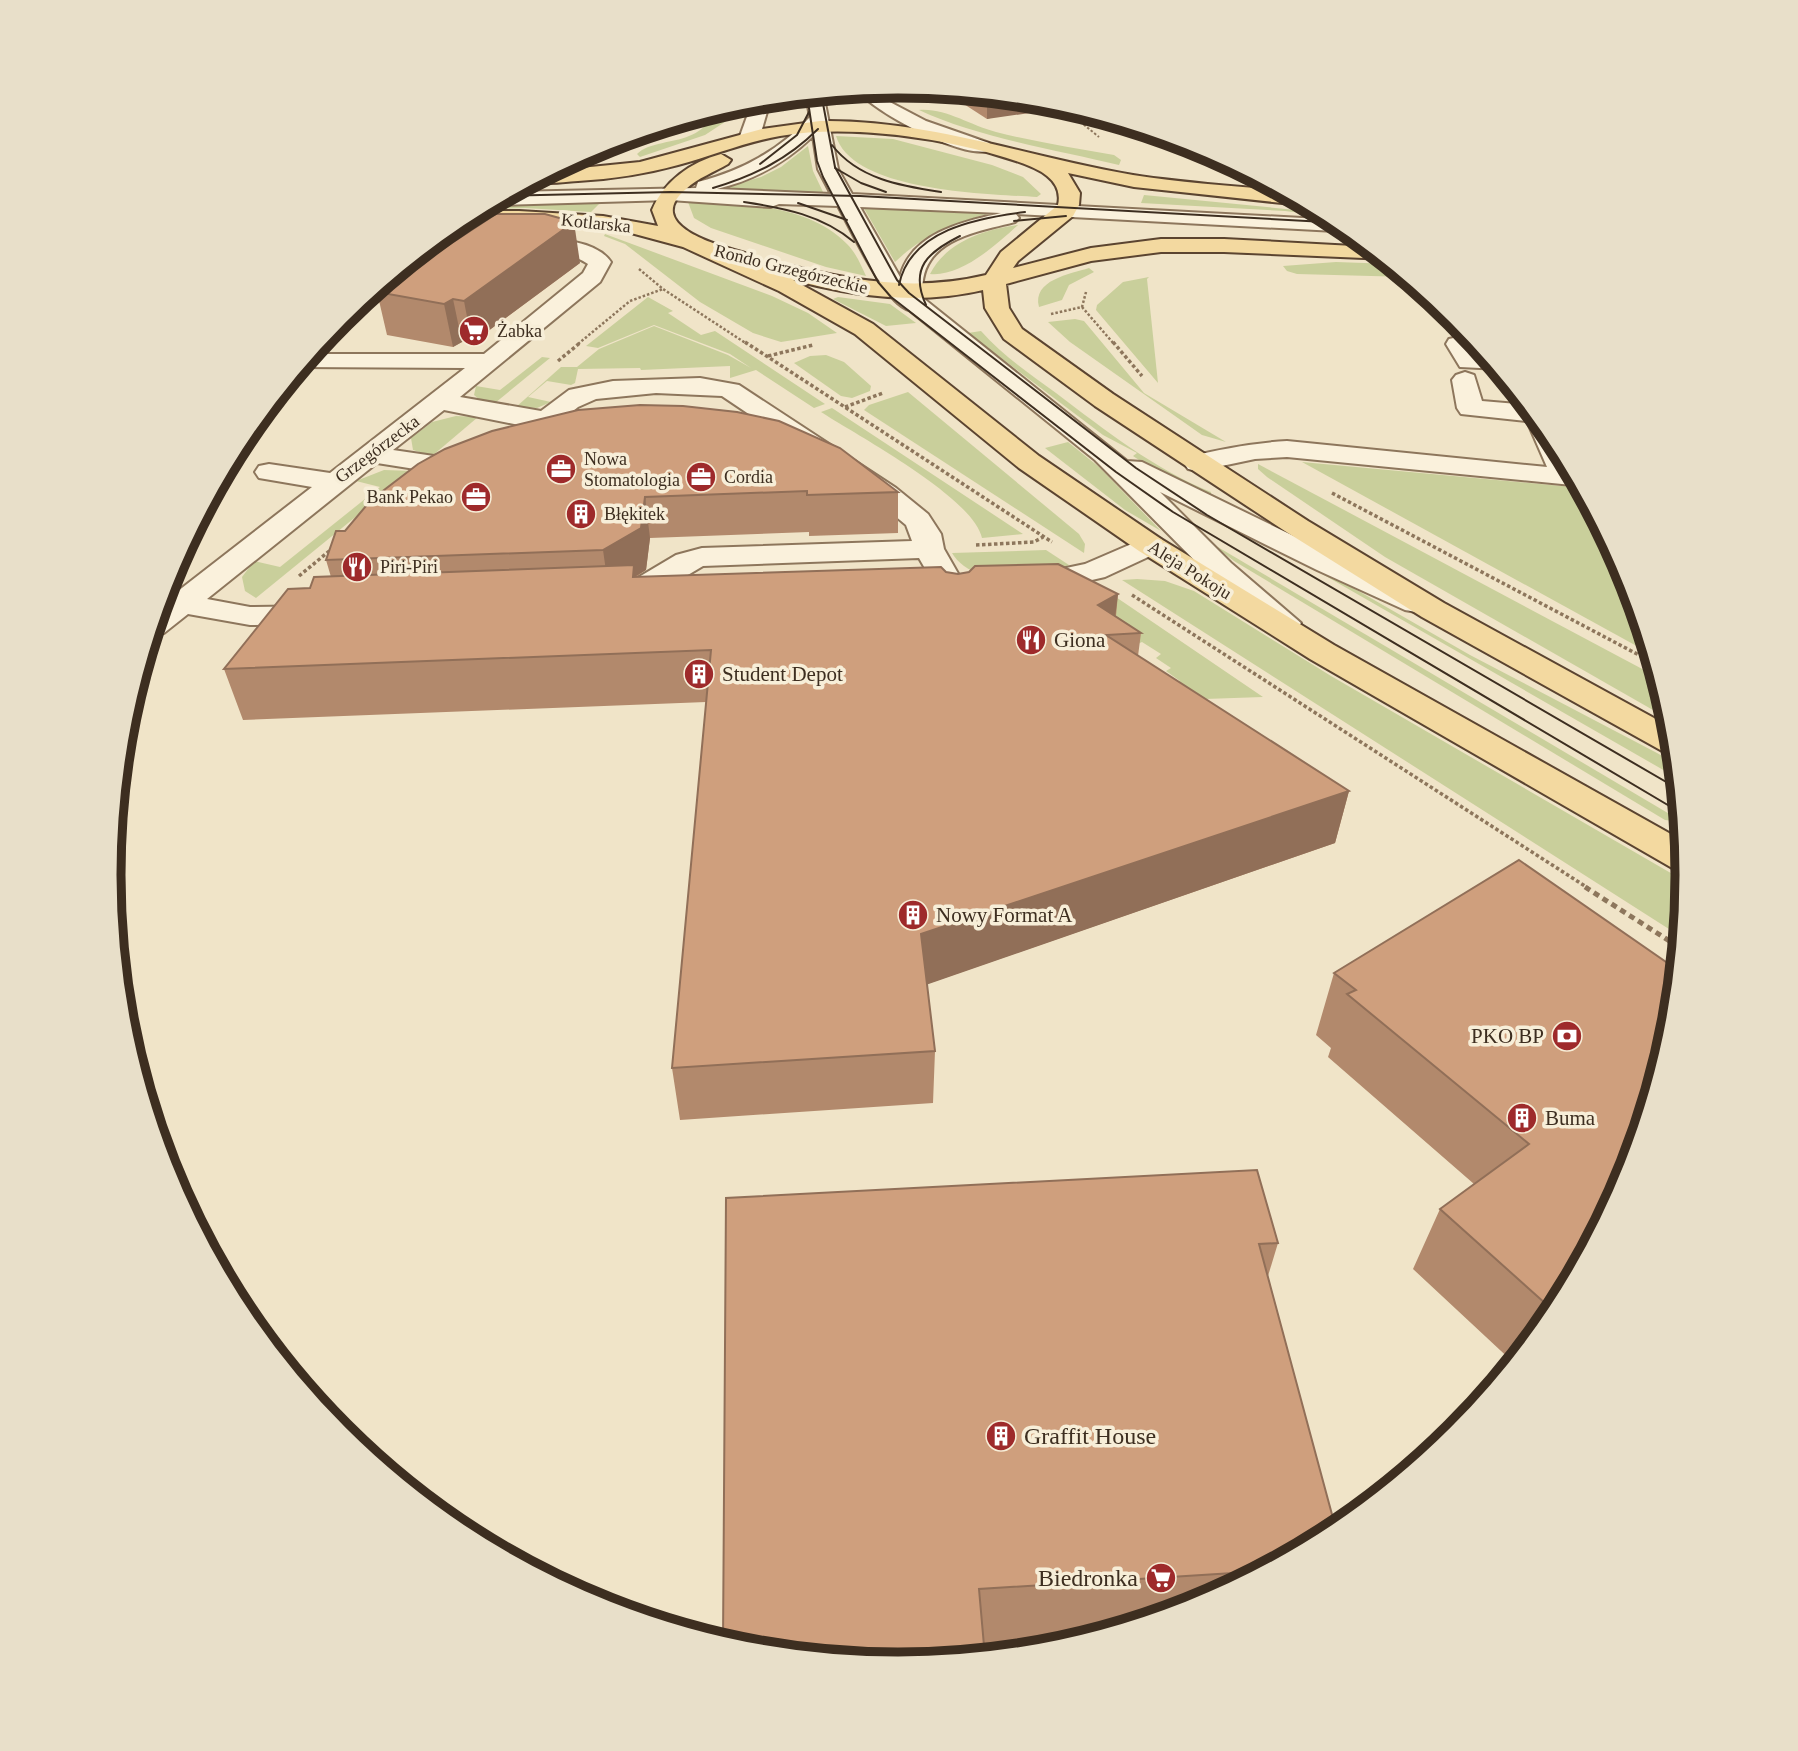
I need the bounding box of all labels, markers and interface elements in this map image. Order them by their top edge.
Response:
street label: Kotlarska [560,209,632,237]
street label: Rondo Grzegórzeckie [712,240,870,298]
supermarket icon: Żabka [457,314,491,348]
place label: Żabka [497,321,542,341]
street label: Grzegórzecka [331,411,423,487]
place label: Nowa Stomatologia [584,449,680,490]
office icon: Nowa Stomatologia [544,452,578,486]
office icon: Cordia [684,460,718,494]
place label: Cordia [724,467,773,487]
office icon: Bank Pekao [459,480,493,514]
place label: Bank Pekao [367,487,453,507]
building icon: Błękitek [564,497,598,531]
place label: Błękitek [604,504,665,524]
street label: Aleja Pokoju [1145,536,1235,604]
restaurant icon: Piri-Piri [340,550,374,584]
place label: Piri-Piri [380,557,438,577]
restaurant icon: Giona [1014,623,1048,657]
place label: Giona [1054,628,1106,652]
building icon: Student Depot [682,657,716,691]
place label: Student Depot [722,662,843,686]
building icon: Nowy Format A [896,898,930,932]
place label: Nowy Format A [936,903,1073,927]
bank icon: PKO BP [1550,1019,1584,1053]
place label: PKO BP [1471,1024,1544,1048]
building icon: Buma [1505,1101,1539,1135]
place label: Buma [1545,1106,1596,1130]
building icon: Graffit House [984,1419,1018,1453]
place label: Graffit House [1024,1423,1156,1449]
supermarket icon: Biedronka [1144,1561,1178,1595]
place label: Biedronka [1038,1565,1138,1591]

